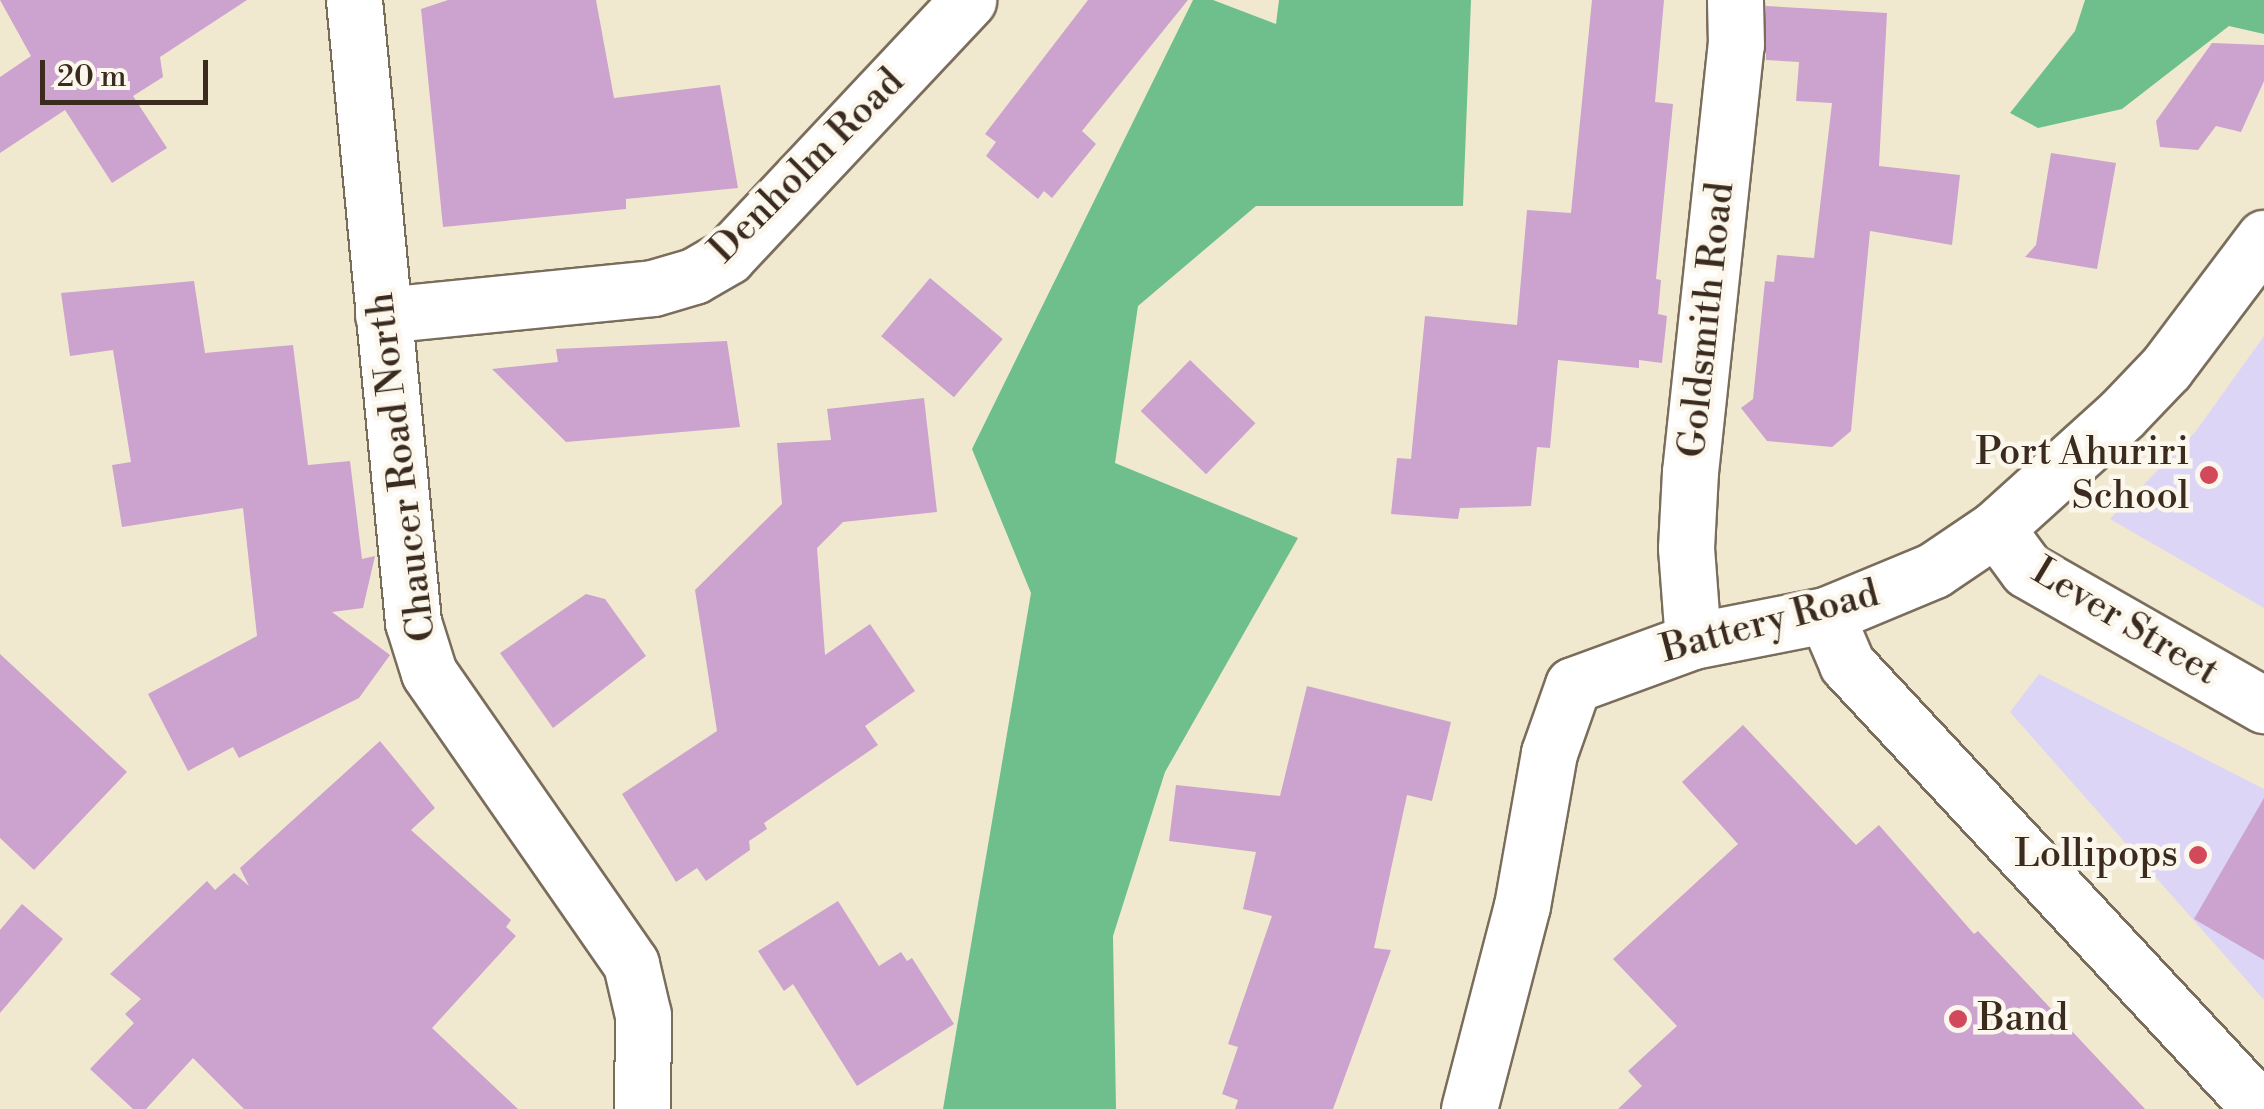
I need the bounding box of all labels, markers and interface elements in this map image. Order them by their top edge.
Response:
scale bar [45,40,212,102]
text: 20 m [57,58,126,96]
street label: Denholm Road [700,59,914,273]
street label: Goldsmith Road [1670,180,1744,460]
street label: Chaucer Road North [358,290,446,644]
place label: Port Ahuriri School [1976,430,2189,520]
marker: Port Ahuriri School [2198,464,2220,486]
street label: Lever Street [2024,549,2226,695]
street label: Battery Road [1656,571,1884,673]
place label: Lollipops [2015,832,2178,878]
marker: Lollipops [2187,844,2209,866]
place label: Band [1978,996,2068,1042]
marker: Band [1947,1008,1969,1030]

